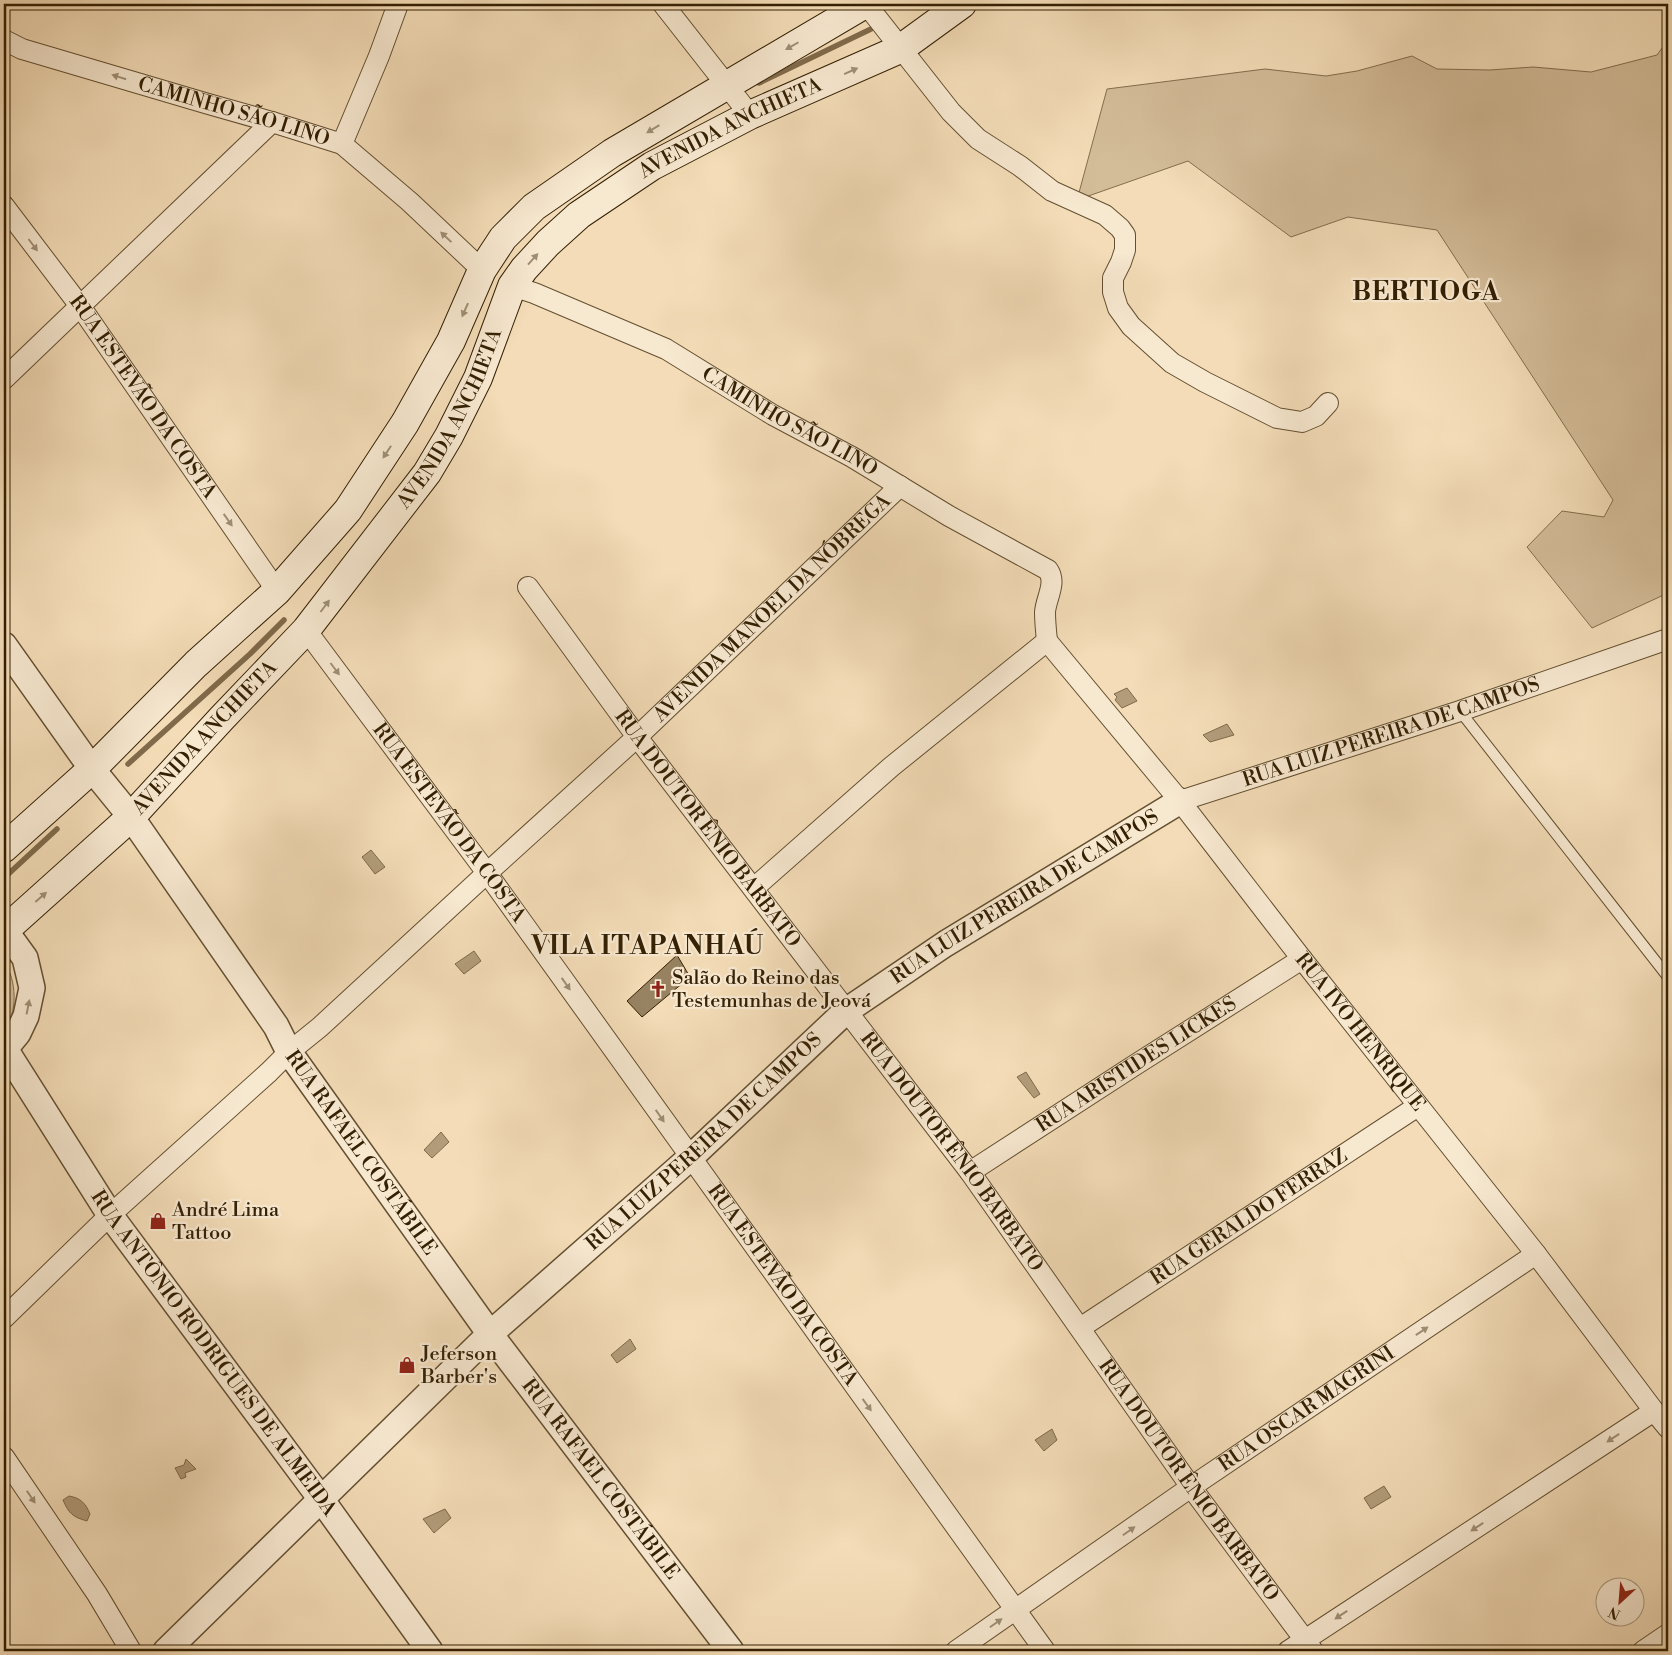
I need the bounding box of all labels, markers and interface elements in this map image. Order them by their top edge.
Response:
one-way arrow [786,42,799,51]
one-way arrow [844,66,858,74]
street label: CAMINHO SÃO LINO [135,71,333,152]
street label: AVENIDA ANCHIETA [633,72,827,184]
one-way arrow [112,73,127,81]
one-way arrow [646,125,659,134]
one-way arrow [441,231,453,243]
one-way arrow [28,238,38,252]
one-way arrow [527,254,539,266]
district label: BERTIOGA [1352,277,1500,308]
street label: RUA ESTEVÃO DA COSTA [64,290,223,505]
one-way arrow [461,303,469,317]
street label: AVENIDA ANCHIETA [391,324,508,514]
street label: CAMINHO SÃO LINO [697,362,882,482]
one-way arrow [382,445,391,458]
street label: AVENIDA MANOEL DA NÓBREGA [647,488,897,728]
one-way arrow [223,513,233,527]
one-way arrow [320,599,330,613]
street label: AVENIDA ANCHIETA [126,655,283,821]
one-way arrow [330,663,340,676]
street label: RUA LUIZ PEREIRA DE CAMPOS [1239,672,1543,793]
street label: RUA DOUTOR ÊNIO BARBATO [609,705,806,952]
street label: RUA ESTEVÃO DA COSTA [367,718,532,929]
street label: RUA LUIZ PEREIRA DE CAMPOS [886,804,1164,990]
one-way arrow [35,892,48,903]
district label: VILA ITAPANHAÚ [531,928,764,962]
street label: RUA IVO HENRIQUE [1289,948,1430,1116]
place label: Salão do Reino das Testemunhas de Jeová [672,966,872,1014]
one-way arrow [561,977,571,991]
church icon: Salão do Reino das Testemunhas de Jeová [648,979,668,999]
street label: RUA ARISTIDES LICKES [1031,991,1241,1138]
one-way arrow [24,1000,32,1015]
street label: RUA LUIZ PEREIRA DE CAMPOS [581,1027,827,1256]
street label: RUA DOUTOR ÊNIO BARBATO [855,1027,1049,1277]
street label: RUA RAFAEL COSTÁBILE [279,1045,442,1260]
one-way arrow [655,1109,665,1123]
street label: RUA GERALDO FERRAZ [1146,1143,1352,1291]
street label: RUA ESTEVÃO DA COSTA [702,1179,864,1392]
street label: RUA ANTÔNIO RODRIGUES DE ALMEIDA [85,1186,342,1522]
place label: André Lima Tattoo [171,1198,280,1246]
shop icon: André Lima Tattoo [148,1211,168,1231]
one-way arrow [1416,1326,1429,1336]
street label: RUA OSCAR MAGRINI [1214,1340,1400,1477]
place label: Jeferson Barber's [420,1342,497,1390]
street label: RUA DOUTOR ÊNIO BARBATO [1093,1354,1284,1606]
shop icon: Jeferson Barber's [397,1355,417,1375]
street label: RUA RAFAEL COSTÁBILE [516,1374,685,1584]
one-way arrow [862,1398,872,1412]
one-way arrow [1607,1433,1620,1443]
one-way arrow [26,1491,36,1504]
one-way arrow [1471,1522,1484,1532]
one-way arrow [1122,1526,1136,1536]
north arrow [1594,1578,1644,1628]
text: N [1606,1602,1624,1623]
one-way arrow [1334,1611,1348,1620]
one-way arrow [989,1618,1002,1628]

